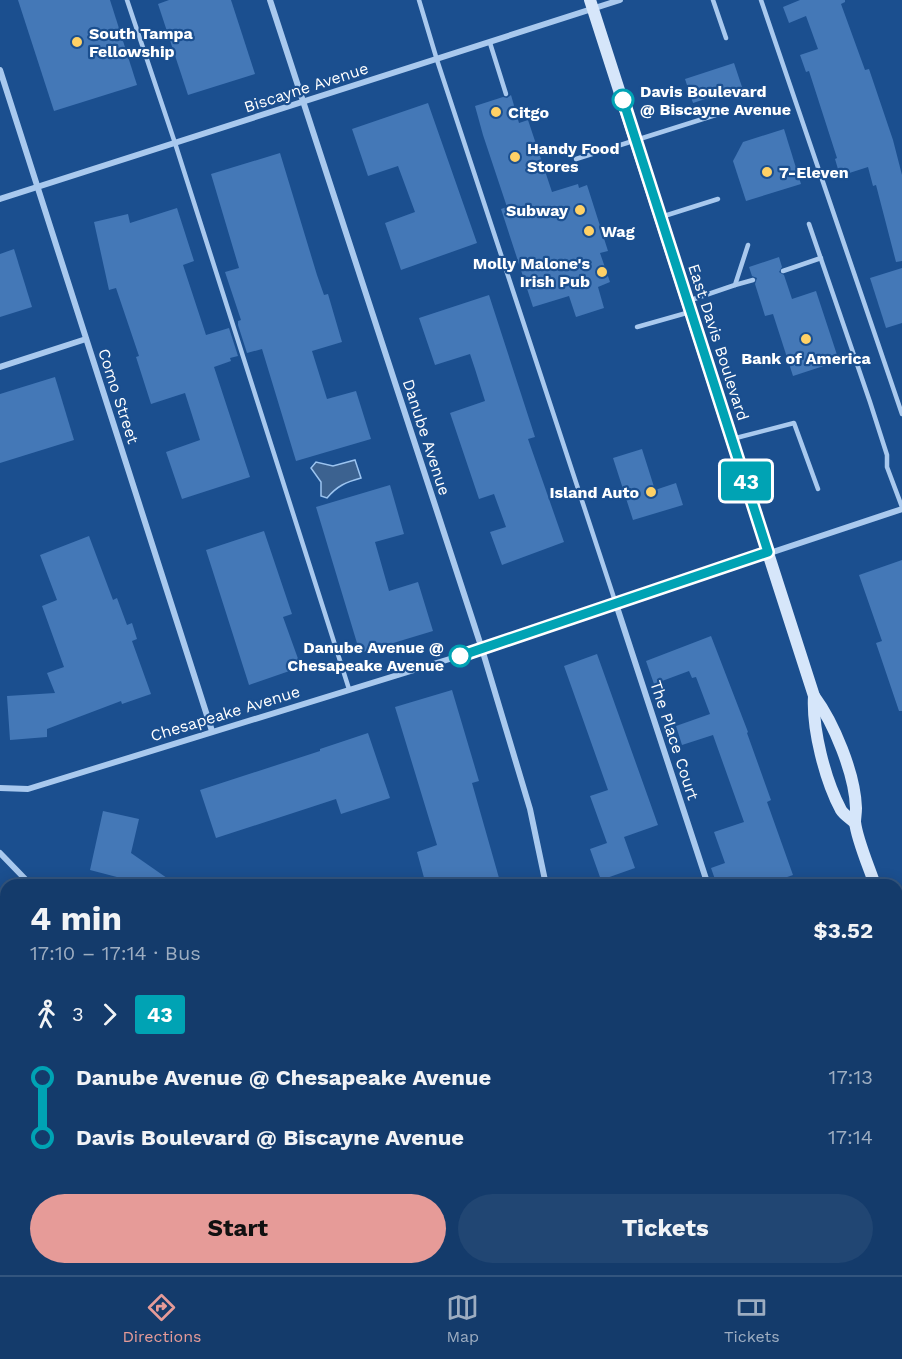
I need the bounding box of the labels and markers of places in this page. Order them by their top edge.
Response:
place label: South Tampa Fellowship [89,24,194,61]
marker: South Tampa Fellowship [70,35,84,49]
place label: Davis Boulevard @ Biscayne Avenue [640,82,791,119]
marker: Davis Boulevard @ Biscayne Avenue [612,89,634,111]
place label: Citgo [508,103,550,122]
marker: Citgo [489,105,503,119]
place label: Handy Food Stores [527,139,619,176]
marker: Handy Food Stores [508,150,522,164]
place label: 7-Eleven [779,163,849,182]
marker: 7-Eleven [760,165,774,179]
place label: Subway [506,201,569,220]
marker: Subway [573,203,587,217]
place label: Wag [601,222,635,241]
marker: Wag [582,224,596,238]
place label: Molly Malone's Irish Pub [473,254,590,291]
marker: Molly Malone's Irish Pub [595,265,609,279]
marker: Bank of America [799,332,813,346]
place label: Bank of America [741,349,872,368]
place label: Island Auto [549,483,639,502]
marker: Island Auto [644,485,658,499]
place label: Danube Avenue @ Chesapeake Avenue [287,638,444,675]
marker: Danube Avenue @ Chesapeake Avenue [449,645,471,667]

